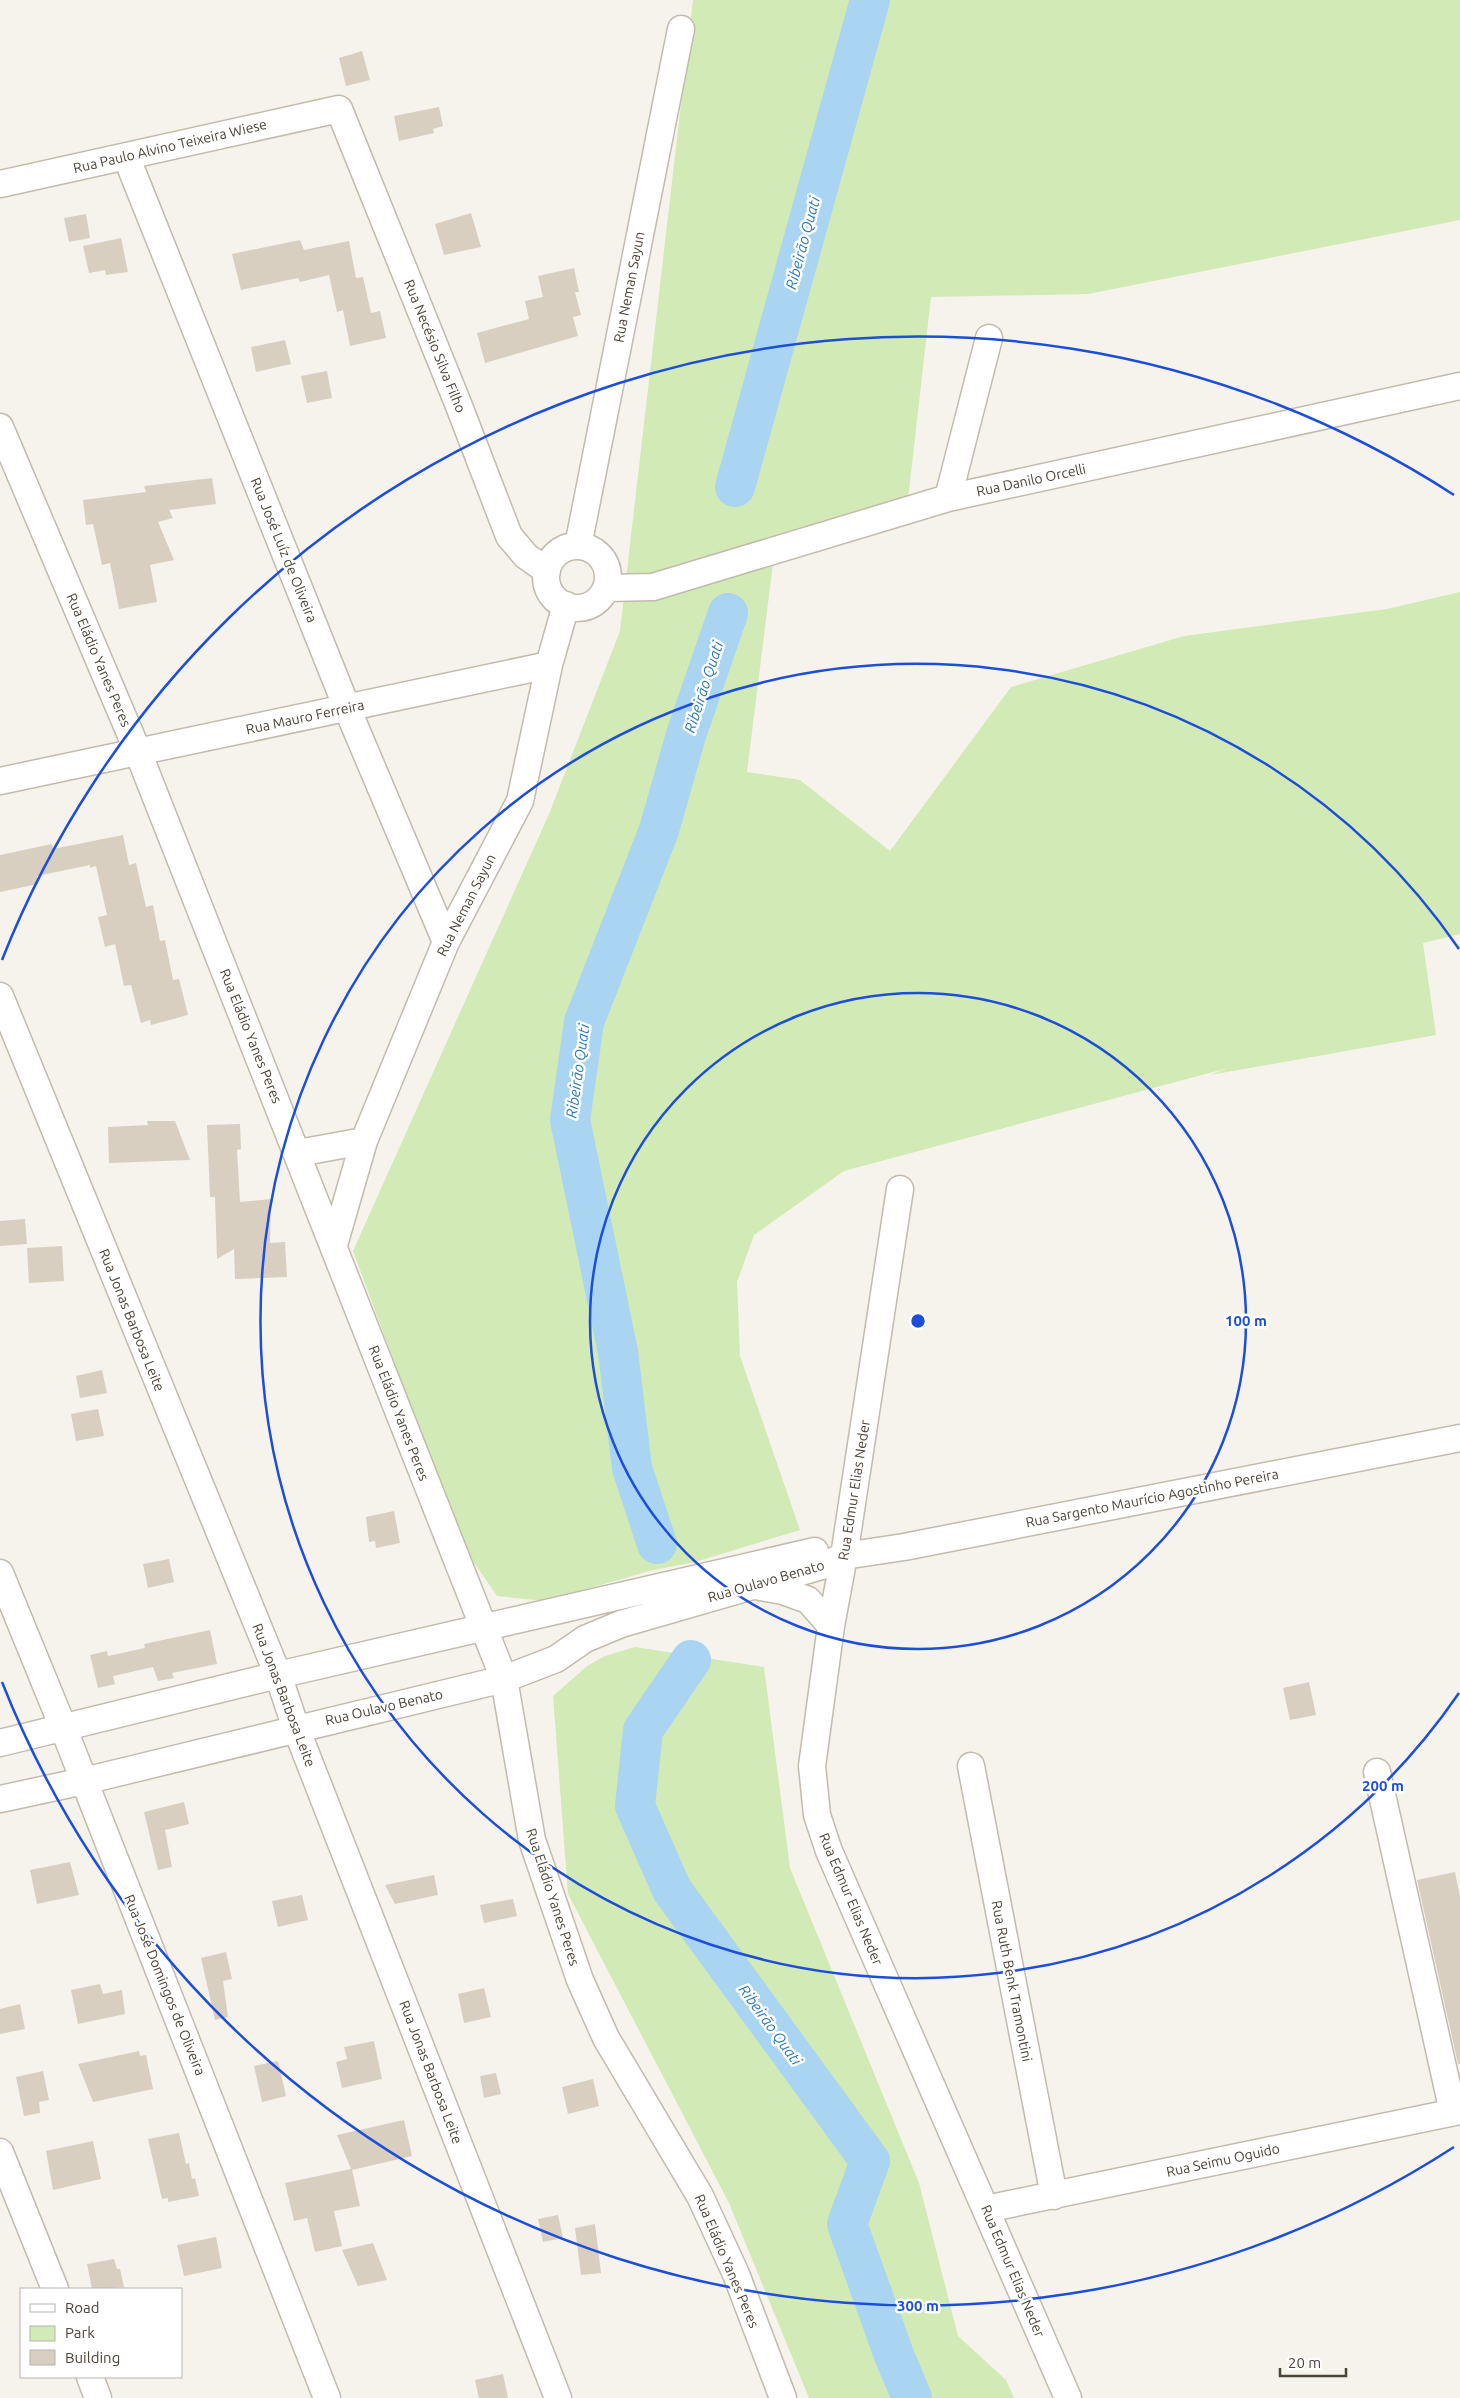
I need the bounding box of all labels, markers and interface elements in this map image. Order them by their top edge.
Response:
street label: Rua Paulo Alvino Teixeira Wiese [72,116,268,176]
water label: Ribeirão Quati [782,194,824,291]
street label: Rua Neman Sayun [610,230,648,344]
street label: Rua Necésio Silva Filho [401,277,469,415]
street label: Rua Danilo Orcelli [975,461,1087,499]
street label: Rua José Luíz de Oliveira [248,475,320,625]
street label: Rua Eládio Yanes Peres [64,591,134,729]
water label: Ribeirão Quati [681,638,728,735]
street label: Rua Mauro Ferreira [244,697,366,737]
street label: Rua Neman Sayun [433,851,499,959]
street label: Rua Eládio Yanes Peres [217,966,285,1106]
water label: Ribeirão Quati [562,1022,594,1119]
street label: Rua Jonas Barbosa Leite [96,1246,168,1394]
centre of rings [909,1312,927,1330]
text: 100 m [1225,1312,1267,1329]
street label: Rua Eládio Yanes Peres [366,1343,432,1483]
street label: Rua Edmur Elias Neder [835,1418,873,1561]
street label: Rua Sargento Maurício Agostinho Pereira [1024,1466,1280,1530]
street label: Rua Oulavo Benato [706,1557,826,1605]
street label: Rua Jonas Barbosa Leite [249,1621,319,1769]
street label: Rua Oulavo Benato [323,1686,445,1728]
text: 200 m [1362,1777,1404,1794]
street label: Rua Eládio Yanes Peres [523,1826,583,1968]
street label: Rua Edmur Elias Neder [816,1831,886,1968]
street label: Rua José Domingos de Oliveira [121,1892,209,2078]
street label: Rua Ruth Benk Tramontini [989,1899,1035,2063]
water label: Ribeirão Quati [735,1981,806,2070]
street label: Rua Jonas Barbosa Leite [396,1998,466,2146]
street label: Rua Seimu Oguido [1165,2140,1281,2180]
street label: Rua Eládio Yanes Peres [692,2192,762,2330]
street label: Rua Edmur Elias Neder [978,2203,1048,2340]
legend [20,2288,182,2378]
text: 300 m [897,2297,939,2314]
text: Road [65,2299,100,2316]
text: Park [65,2324,95,2341]
scale bar [1280,2346,1346,2378]
text: Building [65,2349,120,2366]
text: 20 m [1288,2354,1321,2371]

